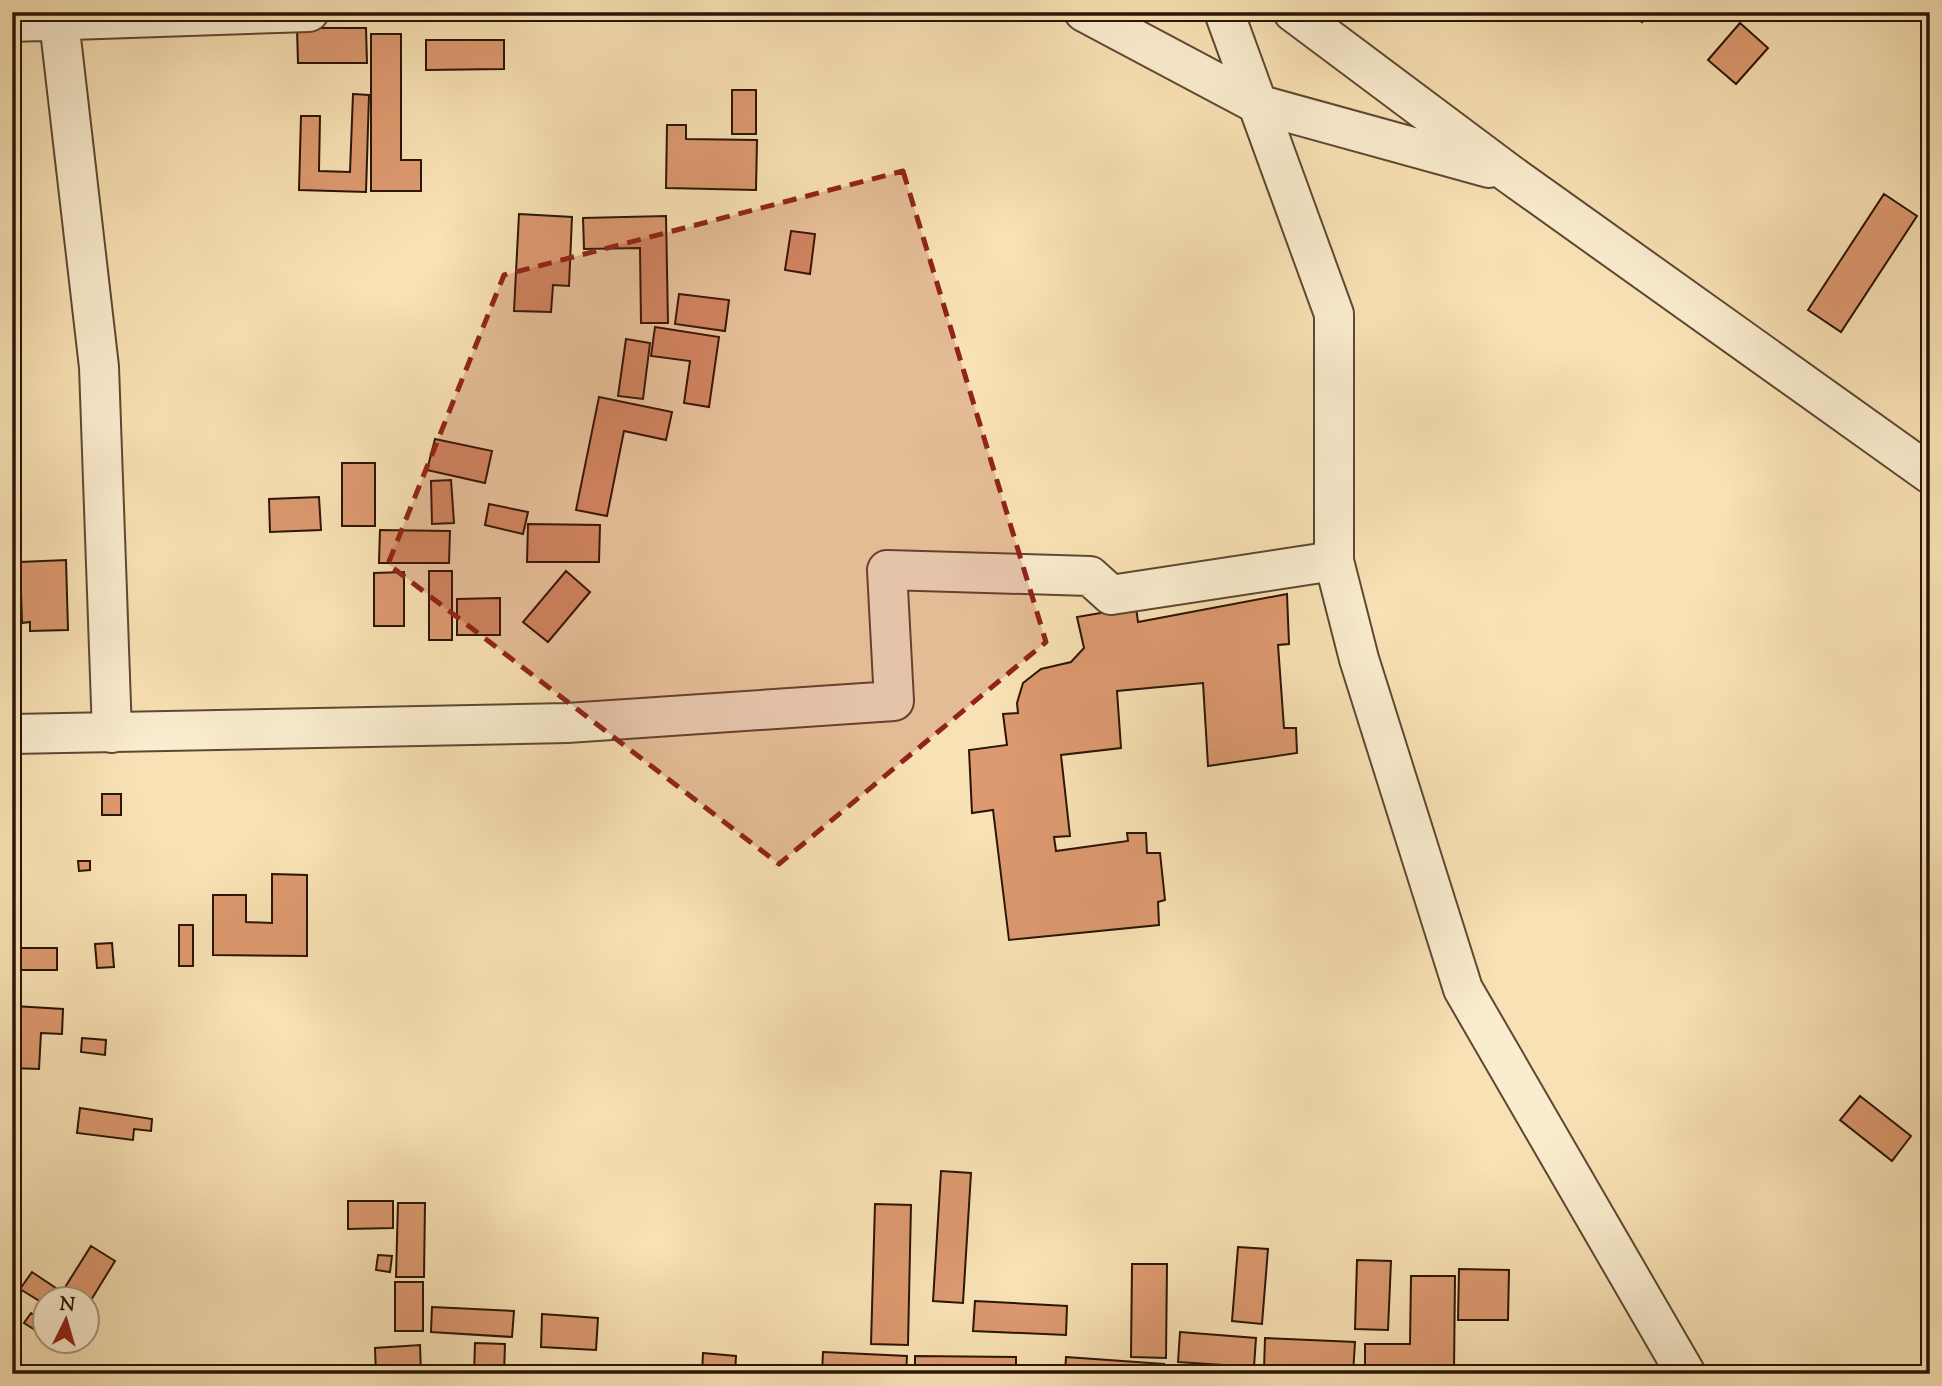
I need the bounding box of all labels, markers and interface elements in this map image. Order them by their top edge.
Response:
north arrow [32,1284,102,1354]
text: N [59,1291,76,1320]

